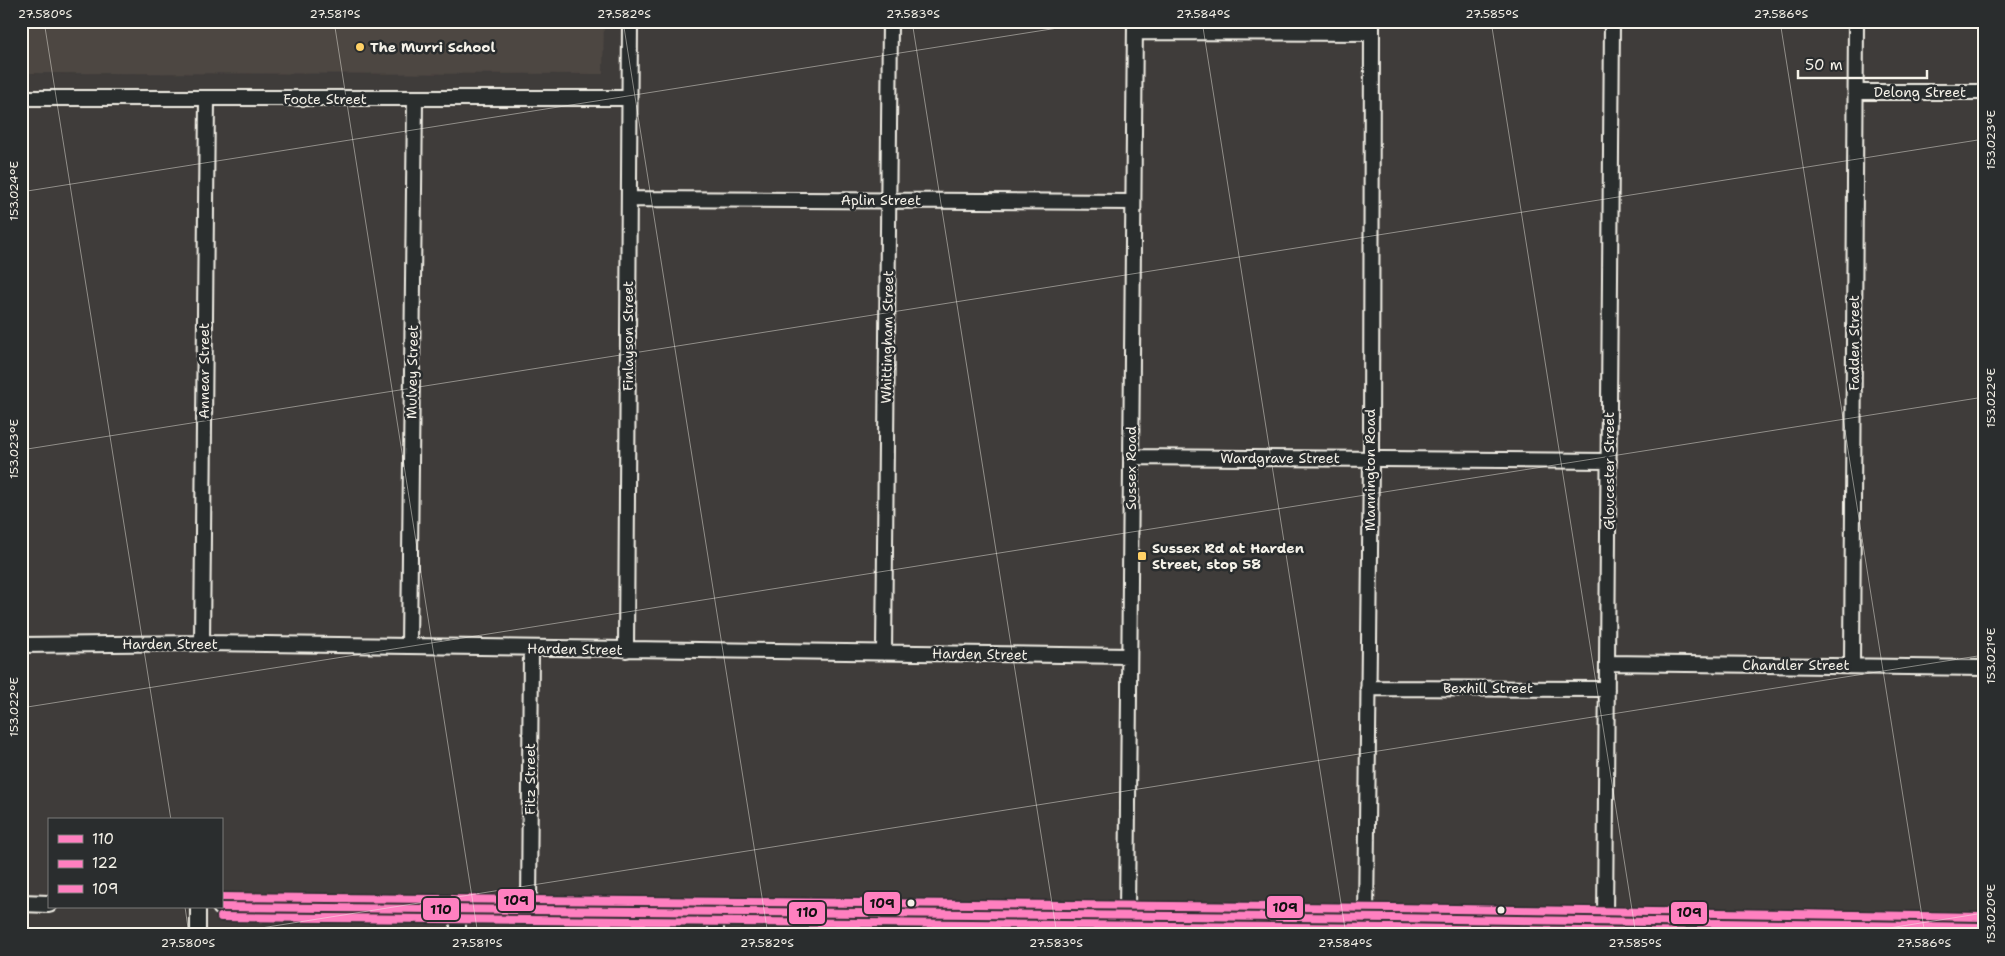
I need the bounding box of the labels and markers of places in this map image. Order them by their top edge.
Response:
place label: The Murri School [370,38,495,56]
marker: The Murri School [354,41,366,53]
place label: Sussex Rd at Harden Street, stop 58 [1152,539,1304,573]
marker: Sussex Rd at Harden Street, stop 58 [1136,550,1148,562]
unlabelled marker [906,898,916,908]
unlabelled marker [1496,905,1506,915]

